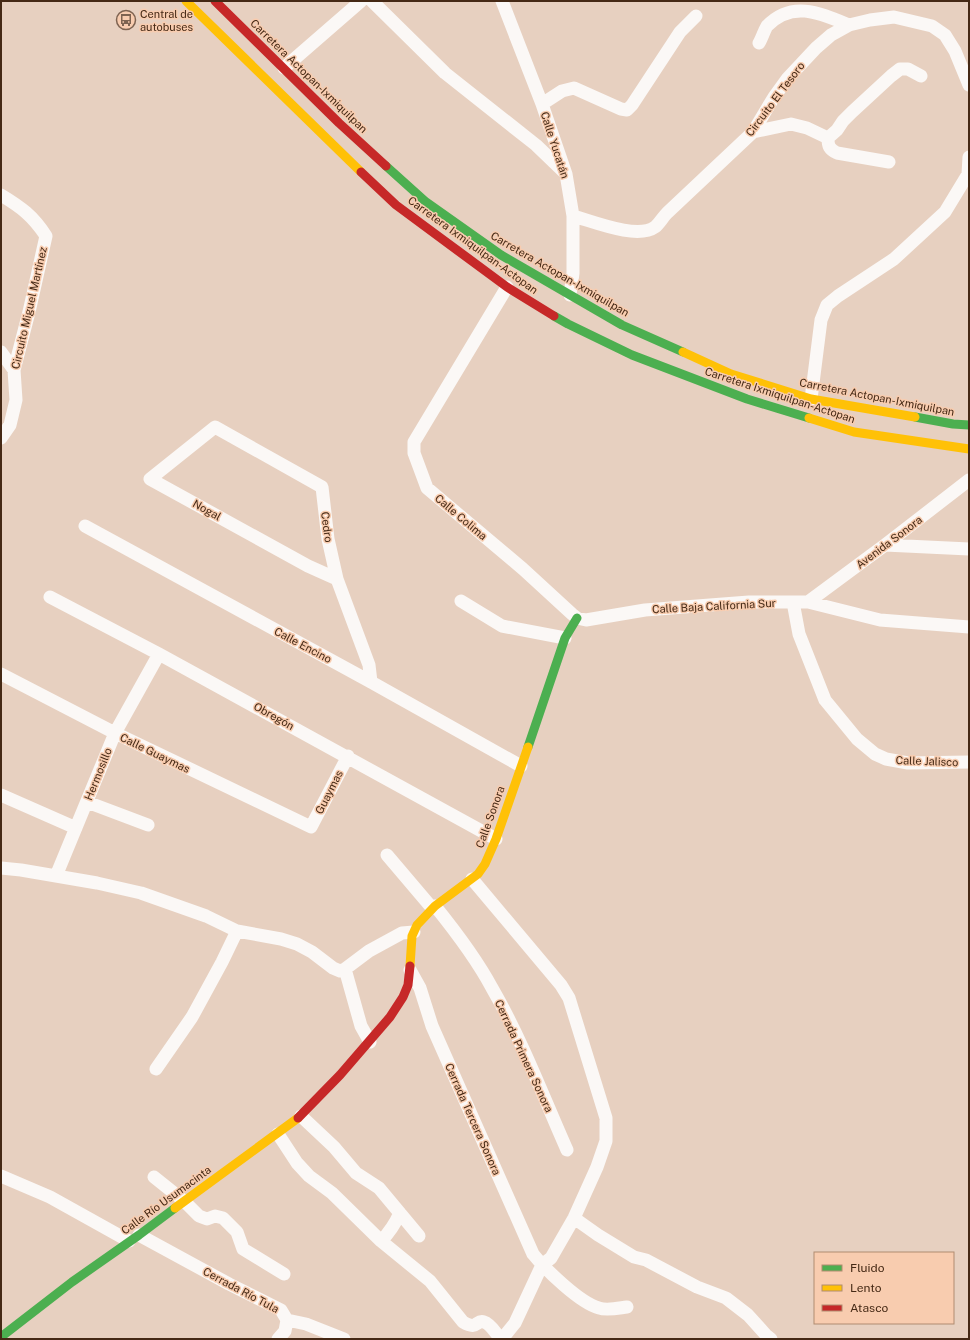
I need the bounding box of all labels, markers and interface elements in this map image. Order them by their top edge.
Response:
place label: Central de autobuses [140,8,194,33]
bus stop icon: Central de autobuses [115,9,137,31]
street label: Carretera Actopan-Ixmiquilpan [248,17,370,135]
street label: Circuito El Tesoro [743,60,807,138]
street label: Calle Yucatán [539,110,571,180]
street label: Carretera Ixmiquilpan-Actopan [406,194,540,296]
street label: Carretera Actopan-Ixmiquilpan [489,229,631,319]
street label: Circuito Miguel Martínez [9,246,49,370]
street label: Carretera Ixmiquilpan-Actopan [703,365,857,425]
street label: Carretera Actopan-Ixmiquilpan [798,376,956,418]
street label: Calle Colima [433,492,489,542]
street label: Nogal [191,497,223,523]
street label: Cedro [319,511,335,543]
street label: Avenida Sonora [854,513,924,571]
street label: Calle Baja California Sur [652,597,776,615]
street label: Calle Encino [272,625,334,665]
street label: Obregón [252,700,296,732]
street label: Calle Guaymas [118,731,192,775]
street label: Hermosillo [82,746,114,802]
street label: Calle Jalisco [895,754,959,768]
street label: Guaymas [313,768,345,816]
street label: Calle Sonora [473,784,507,850]
street label: Cerrada Primera Sonora [493,998,555,1114]
street label: Cerrada Tercera Sonora [443,1061,503,1177]
street label: Calle Río Usumacinta [119,1163,213,1237]
legend [814,1252,954,1324]
text: Fluido [850,1261,885,1275]
street label: Cerrada Río Tula [201,1265,281,1315]
text: Lento [850,1281,882,1295]
text: Atasco [850,1301,889,1315]

